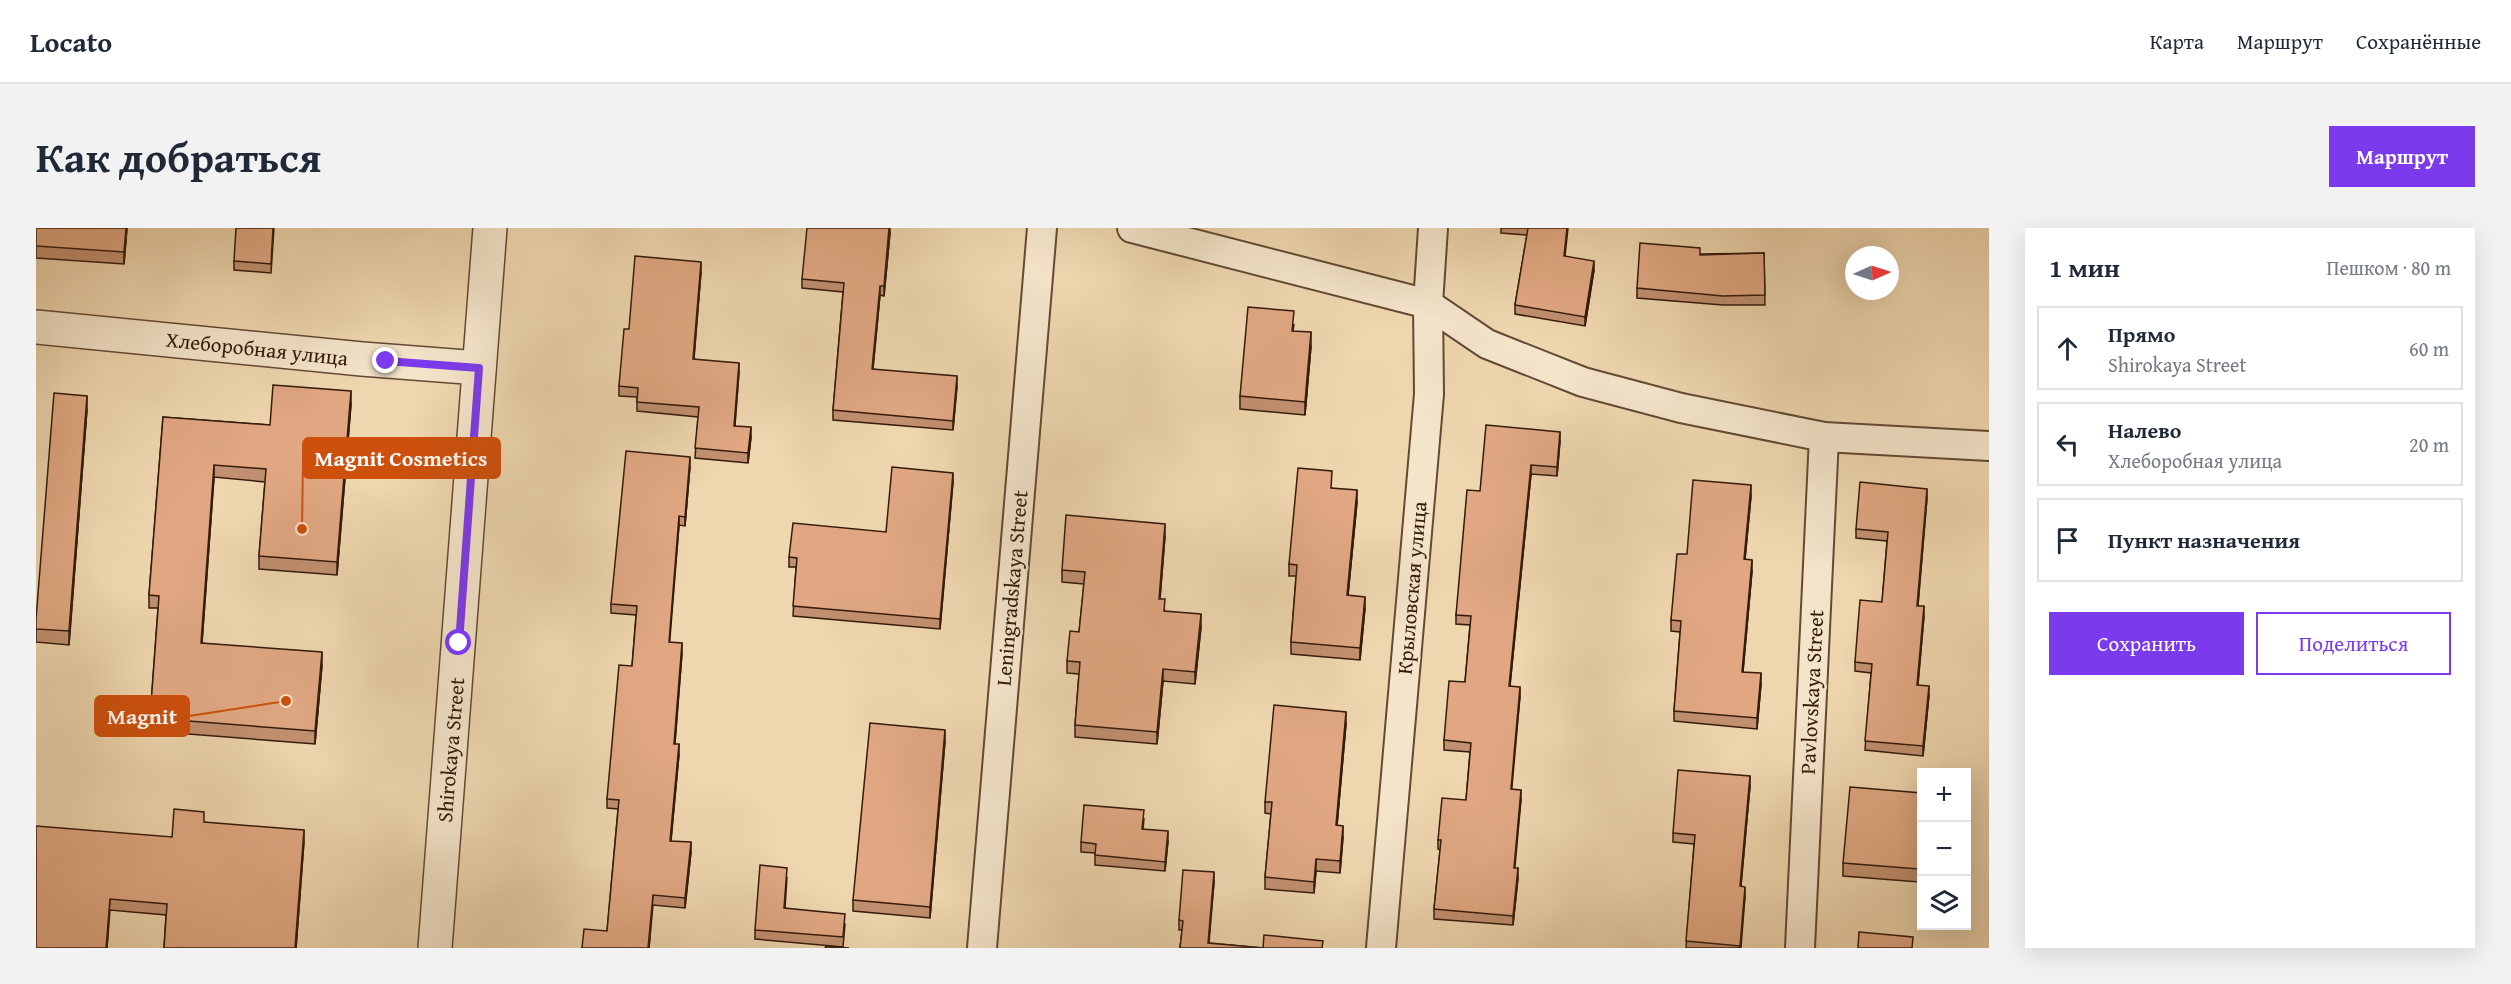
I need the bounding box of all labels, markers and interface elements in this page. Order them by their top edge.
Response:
text: Locato [30,21,112,62]
text: Карта [2150,26,2204,57]
text: Маршрут [2237,26,2323,57]
text: Сохранённые [2356,26,2481,57]
text: Как добраться [36,126,321,187]
button: Маршрут [2329,126,2475,187]
north arrow [1845,246,1899,300]
text: 1 мин [2049,248,2120,287]
text: Пешком · 80 m [2326,253,2451,282]
text: Прямо [2108,318,2175,350]
street label: Хлеборобная улица [165,324,350,373]
icon: ahead [2051,332,2084,365]
text: 60 m [2409,334,2449,363]
route end [372,347,398,373]
text: Shirokaya Street [2108,350,2246,379]
text: Налево [2108,414,2181,446]
icon: left [2051,428,2084,461]
text: 20 m [2409,430,2449,459]
callout: Magnit Cosmetics [303,438,500,478]
text: Magnit Cosmetics [315,442,487,474]
text: Хлеборобная улица [2108,446,2282,475]
street label: Leningradskaya Street [988,488,1036,687]
street label: Крыловская улица [1388,500,1435,676]
icon: arrive [2051,524,2084,557]
text: Пункт назначения [2108,524,2300,556]
street label: Pavlovskaya Street [1792,608,1831,775]
button: Сохранить [2049,612,2244,675]
button: Поделиться [2256,612,2451,675]
route start [445,629,471,655]
street label: Shirokaya Street [429,676,472,824]
callout: Magnit [95,696,189,736]
text: Magnit [107,700,178,732]
map controls [1917,768,1971,930]
button: + [1917,768,1971,822]
button: − [1917,822,1971,876]
button: layers [1917,876,1971,930]

